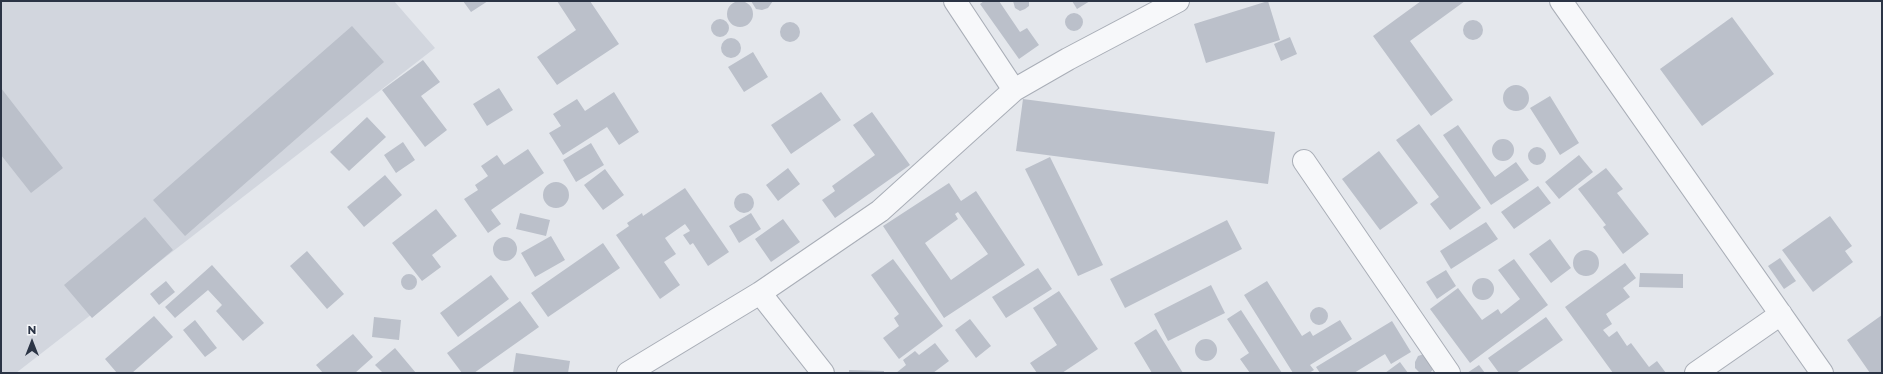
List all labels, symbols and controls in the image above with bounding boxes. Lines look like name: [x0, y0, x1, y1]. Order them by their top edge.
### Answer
north arrow: [12, 322, 52, 362]
text: N: [28, 323, 36, 337]

